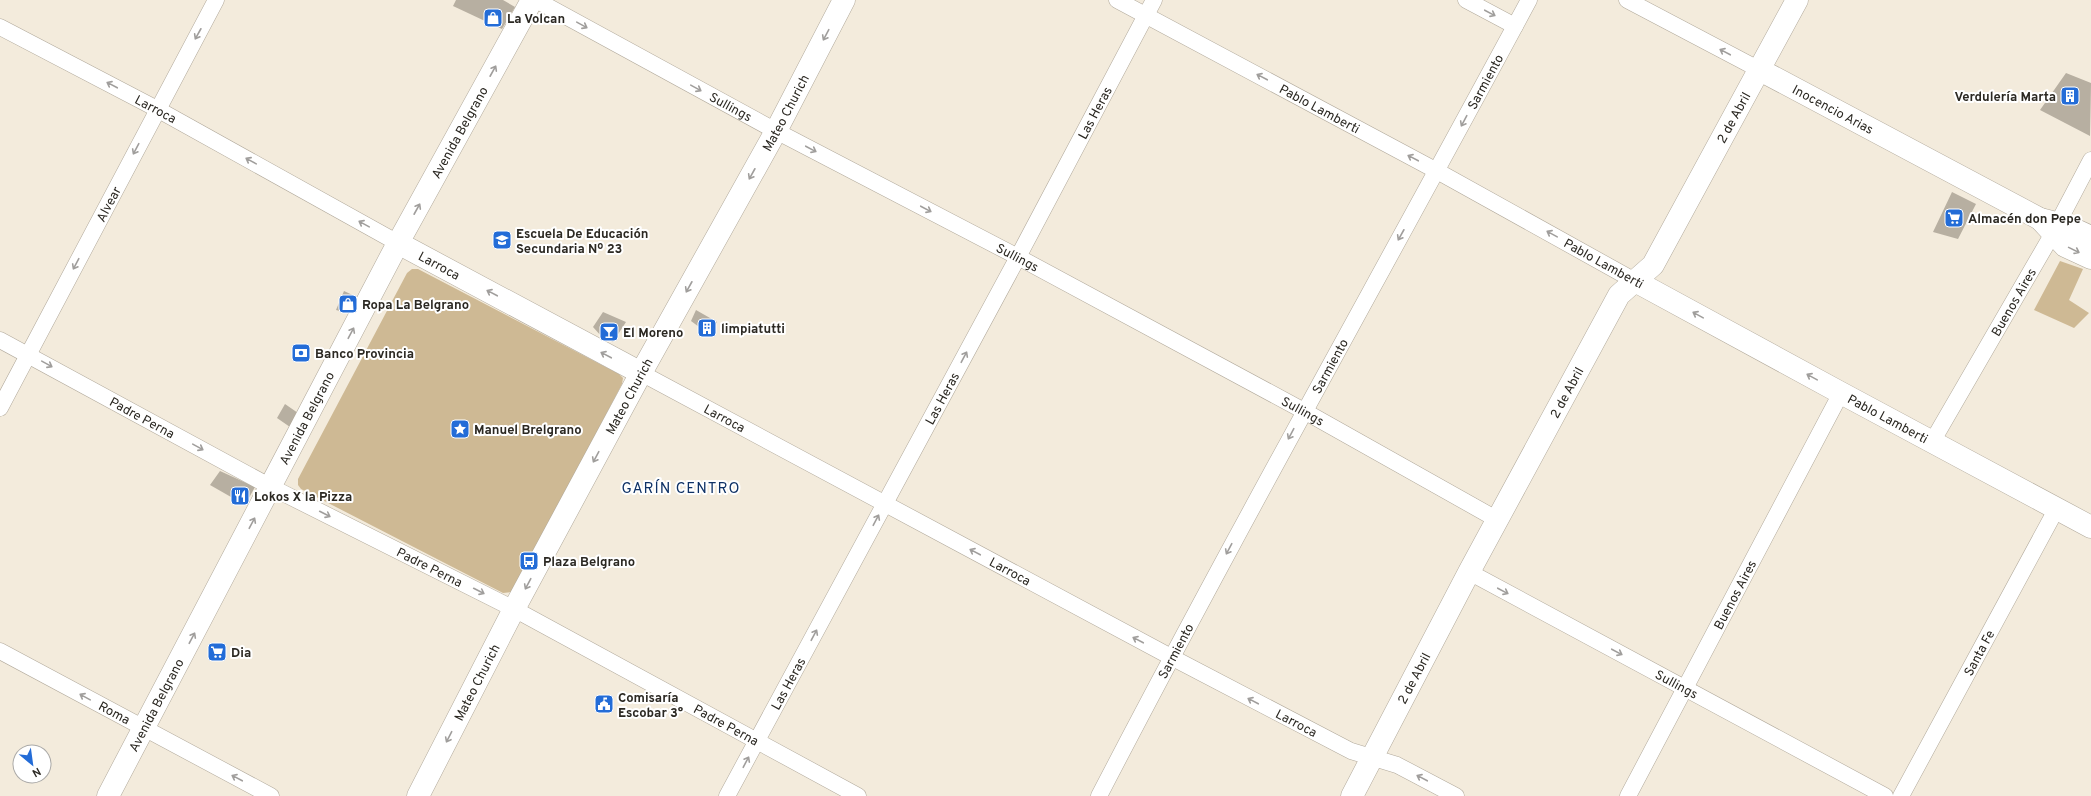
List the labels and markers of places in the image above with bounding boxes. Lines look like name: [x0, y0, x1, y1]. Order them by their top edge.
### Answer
shop icon: La Volcan: [482, 7, 504, 29]
place label: La Volcan: [507, 12, 565, 28]
building icon: Verdulería Marta: [2059, 85, 2081, 107]
place label: Verdulería Marta: [1955, 90, 2056, 106]
supermarket icon: Almacén don Pepe: [1943, 207, 1965, 229]
place label: Almacén don Pepe: [1968, 212, 2081, 228]
place label: Escuela De Educación Secundaria Nº 23: [516, 227, 649, 258]
school or university icon: Escuela De Educación Secundaria Nº 23: [491, 229, 513, 251]
shop icon: Ropa La Belgrano: [337, 293, 359, 315]
place label: Ropa La Belgrano: [362, 298, 469, 314]
building icon: limpiatutti: [696, 317, 718, 339]
bar icon: El Moreno: [598, 321, 620, 343]
place label: limpiatutti: [721, 322, 785, 338]
place label: El Moreno: [623, 326, 683, 342]
bank icon: Banco Provincia: [290, 342, 312, 364]
place label: Banco Provincia: [315, 347, 414, 363]
place icon: Manuel Brelgrano: [449, 418, 471, 440]
place label: Manuel Brelgrano: [474, 423, 582, 439]
restaurant icon: Lokos X la Pizza: [229, 485, 251, 507]
place label: Lokos X la Pizza: [254, 490, 352, 506]
bus stop icon: Plaza Belgrano: [518, 550, 540, 572]
place label: Plaza Belgrano: [543, 555, 635, 571]
supermarket icon: Dia: [206, 641, 228, 663]
place label: Dia: [231, 646, 251, 662]
place label: Comisaría Escobar 3°: [618, 691, 684, 722]
public building icon: Comisaría Escobar 3°: [593, 693, 615, 715]

